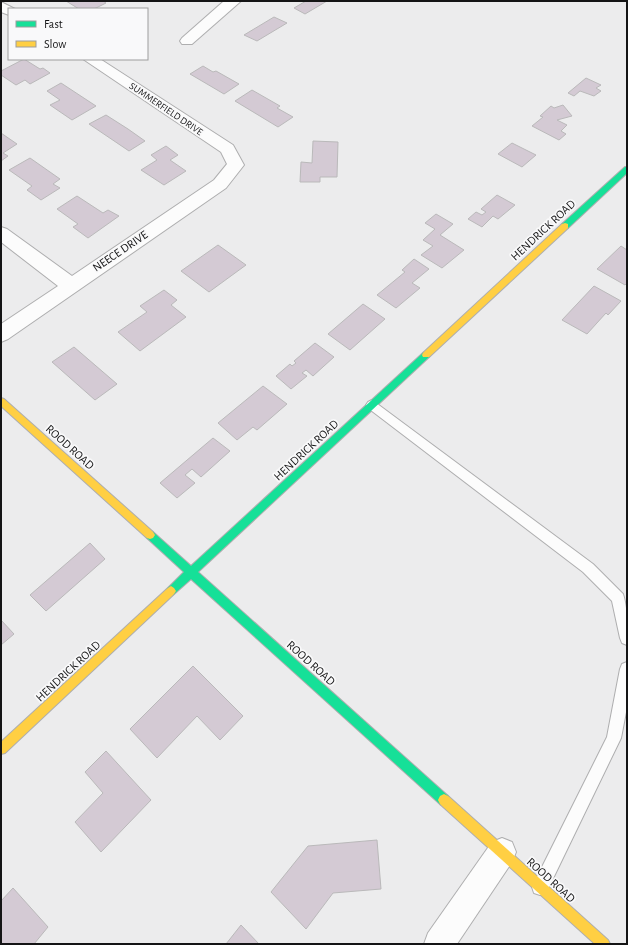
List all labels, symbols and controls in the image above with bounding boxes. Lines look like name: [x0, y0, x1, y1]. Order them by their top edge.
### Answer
legend: [8, 8, 148, 60]
text: Fast: [44, 18, 63, 30]
text: Slow: [44, 38, 66, 50]
street label: SUMMERFIELD DRIVE: [127, 81, 205, 137]
street label: HENDRICK ROAD: [509, 197, 578, 263]
street label: NEECE DRIVE: [90, 228, 150, 274]
street label: HENDRICK ROAD: [272, 417, 341, 483]
street label: ROOD ROAD: [44, 422, 97, 472]
street label: HENDRICK ROAD: [34, 638, 103, 704]
street label: ROOD ROAD: [285, 638, 338, 688]
street label: ROOD ROAD: [525, 855, 578, 905]

